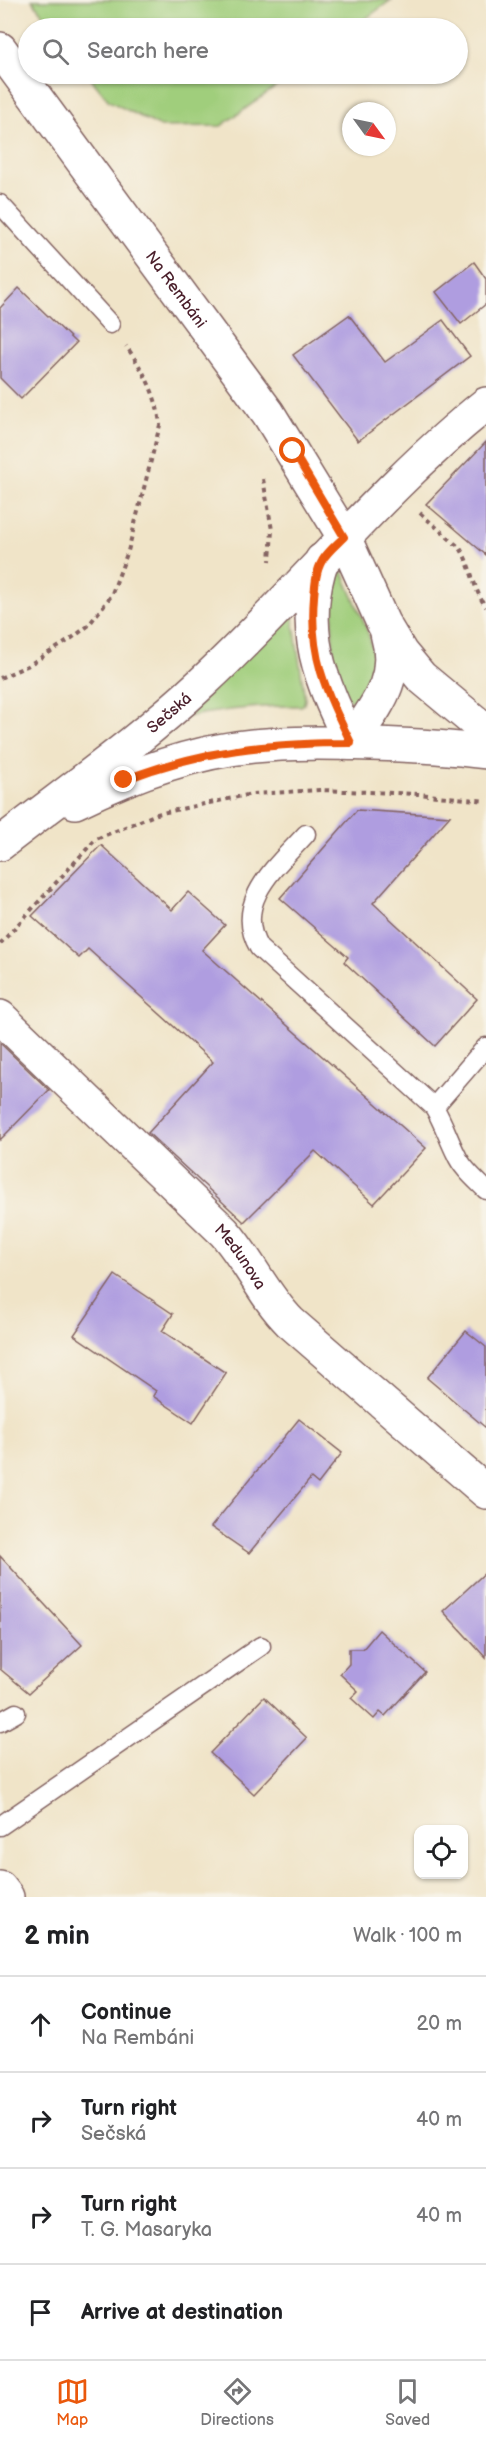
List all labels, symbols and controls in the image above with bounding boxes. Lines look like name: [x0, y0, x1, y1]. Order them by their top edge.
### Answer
search box: [18, 18, 468, 84]
icon: search: [39, 35, 72, 68]
text: Search here: [87, 38, 209, 65]
north arrow: [342, 102, 396, 156]
street label: Na Rembáni: [141, 248, 210, 332]
route start: [279, 437, 305, 463]
street label: Sečská: [144, 689, 196, 738]
route end: [110, 766, 136, 792]
street label: Medunova: [210, 1220, 269, 1293]
map controls: [414, 1825, 468, 1879]
button: locate: [414, 1825, 468, 1879]
text: 2 min: [24, 1921, 90, 1952]
text: Walk · 100 m: [353, 1924, 462, 1948]
text: Continue: [81, 1999, 171, 2026]
icon: ahead: [24, 2008, 57, 2041]
text: 20 m: [417, 2012, 462, 2036]
text: Na Rembáni: [81, 2026, 194, 2050]
text: Turn right: [81, 2095, 177, 2122]
icon: right: [24, 2104, 57, 2137]
text: 40 m: [416, 2108, 462, 2132]
text: Sečská: [81, 2122, 146, 2146]
text: Turn right: [81, 2191, 177, 2218]
icon: right: [24, 2200, 57, 2233]
text: 40 m: [416, 2204, 462, 2228]
text: T. G. Masaryka: [81, 2218, 212, 2242]
icon: arrive: [24, 2296, 57, 2329]
text: Arrive at destination: [81, 2299, 283, 2326]
tab: Map: [56, 2375, 89, 2430]
tab: Directions: [200, 2375, 274, 2430]
tab: Saved: [385, 2375, 430, 2430]

